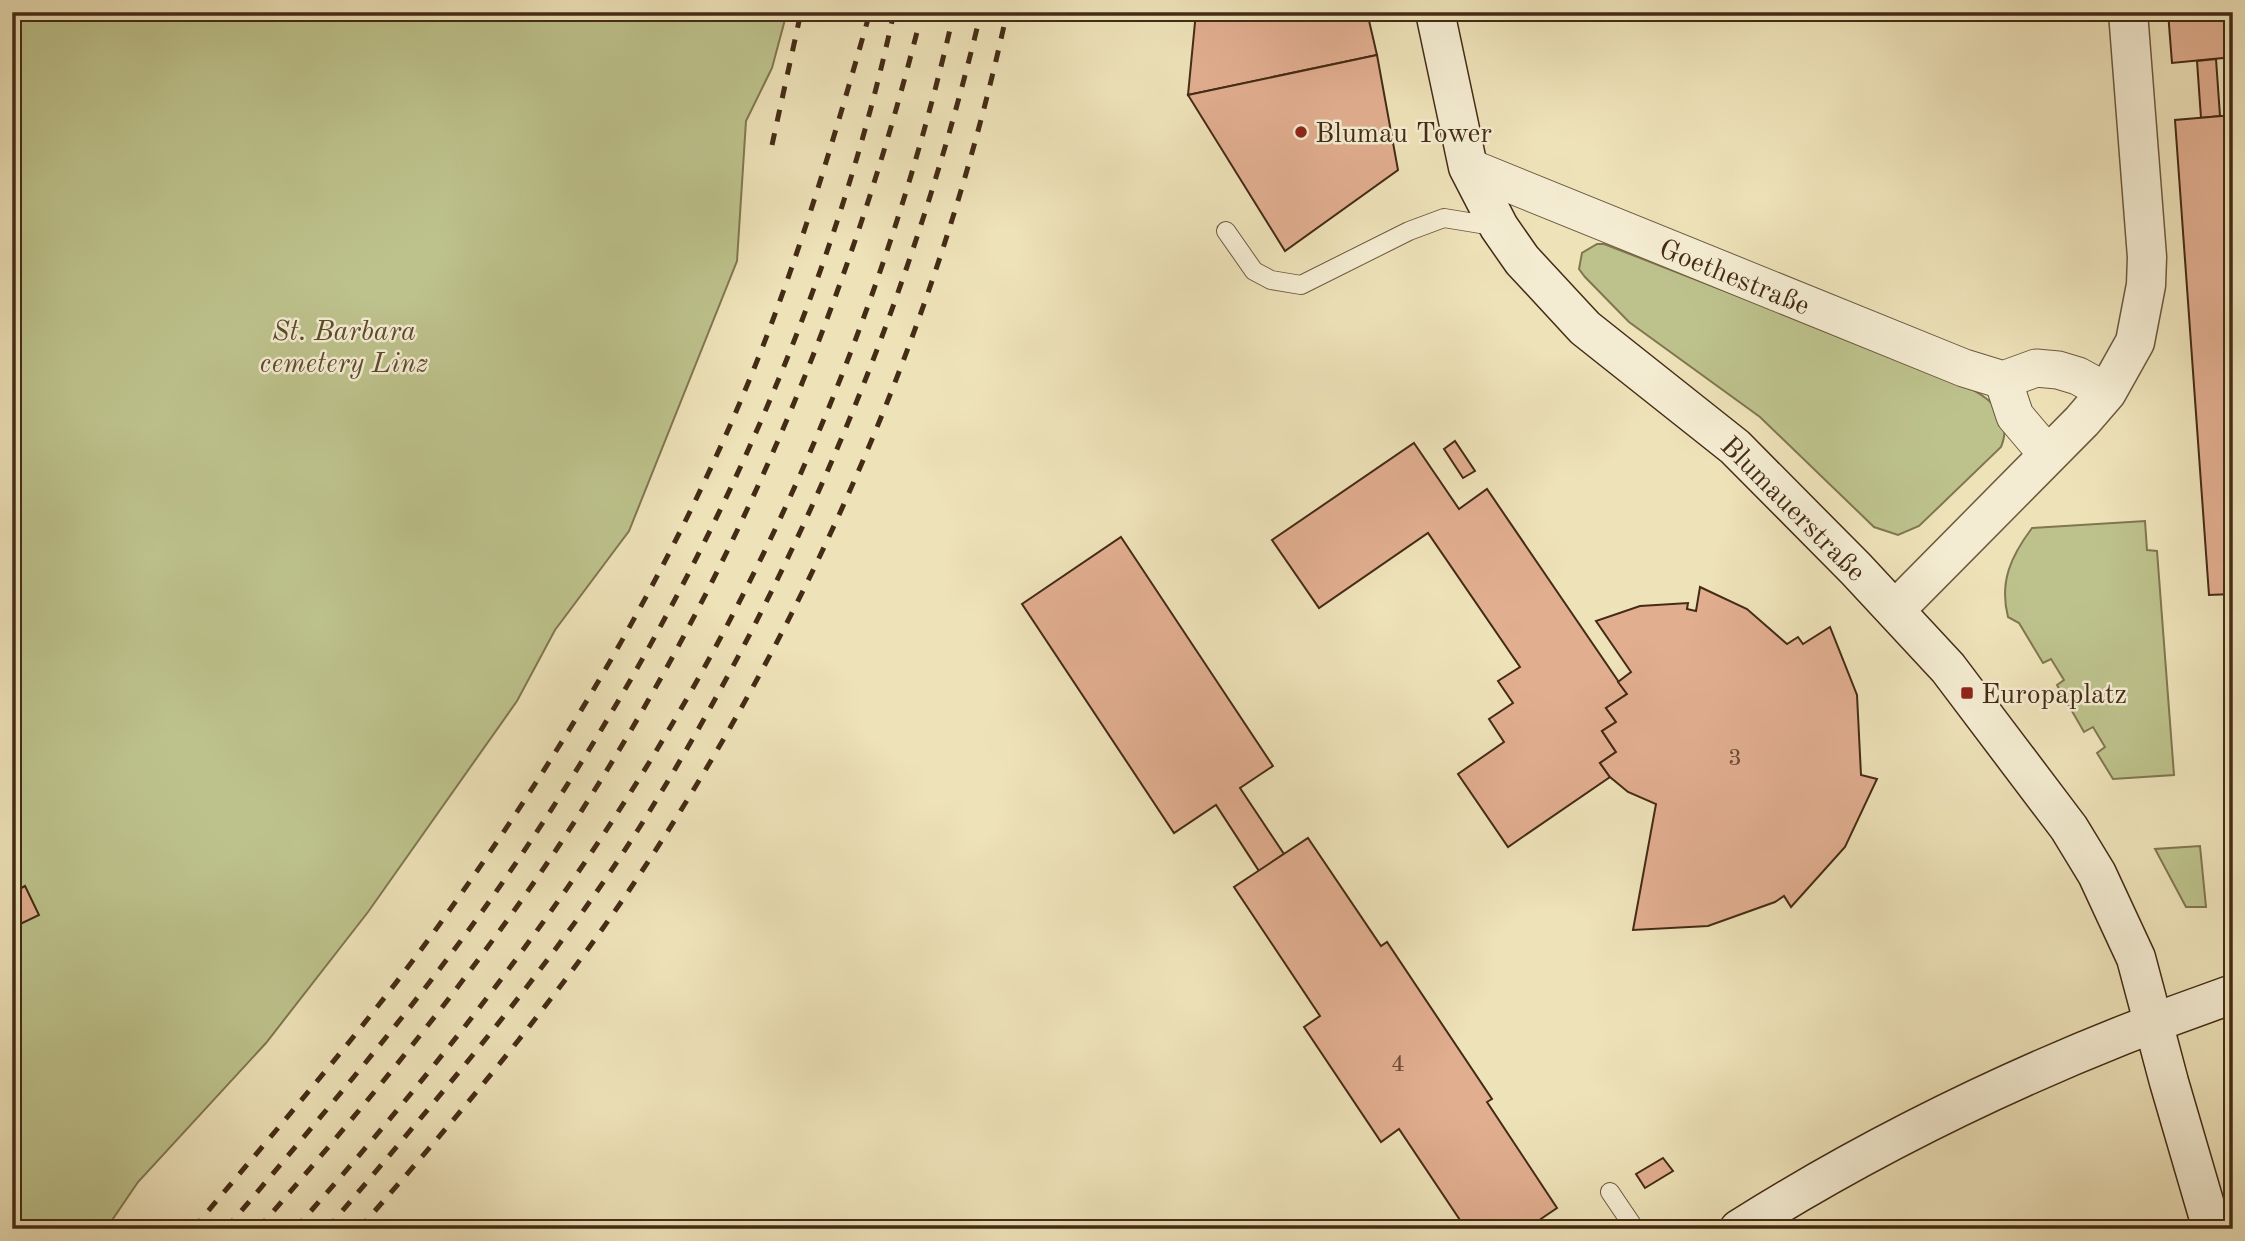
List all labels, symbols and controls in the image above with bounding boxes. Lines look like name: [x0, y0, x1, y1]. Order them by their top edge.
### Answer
place label: Blumau Tower: [1315, 121, 1492, 149]
marker: Blumau Tower: [1293, 124, 1309, 140]
street label: Goethestraße: [1655, 236, 1813, 322]
park label: St. Barbara cemetery Linz: [260, 319, 428, 379]
street label: Blumauerstraße: [1714, 432, 1870, 588]
place label: Europaplatz: [1981, 682, 2127, 710]
marker: Europaplatz: [1959, 685, 1975, 701]
house number: 3: [1728, 747, 1742, 771]
house number: 4: [1391, 1053, 1405, 1077]

